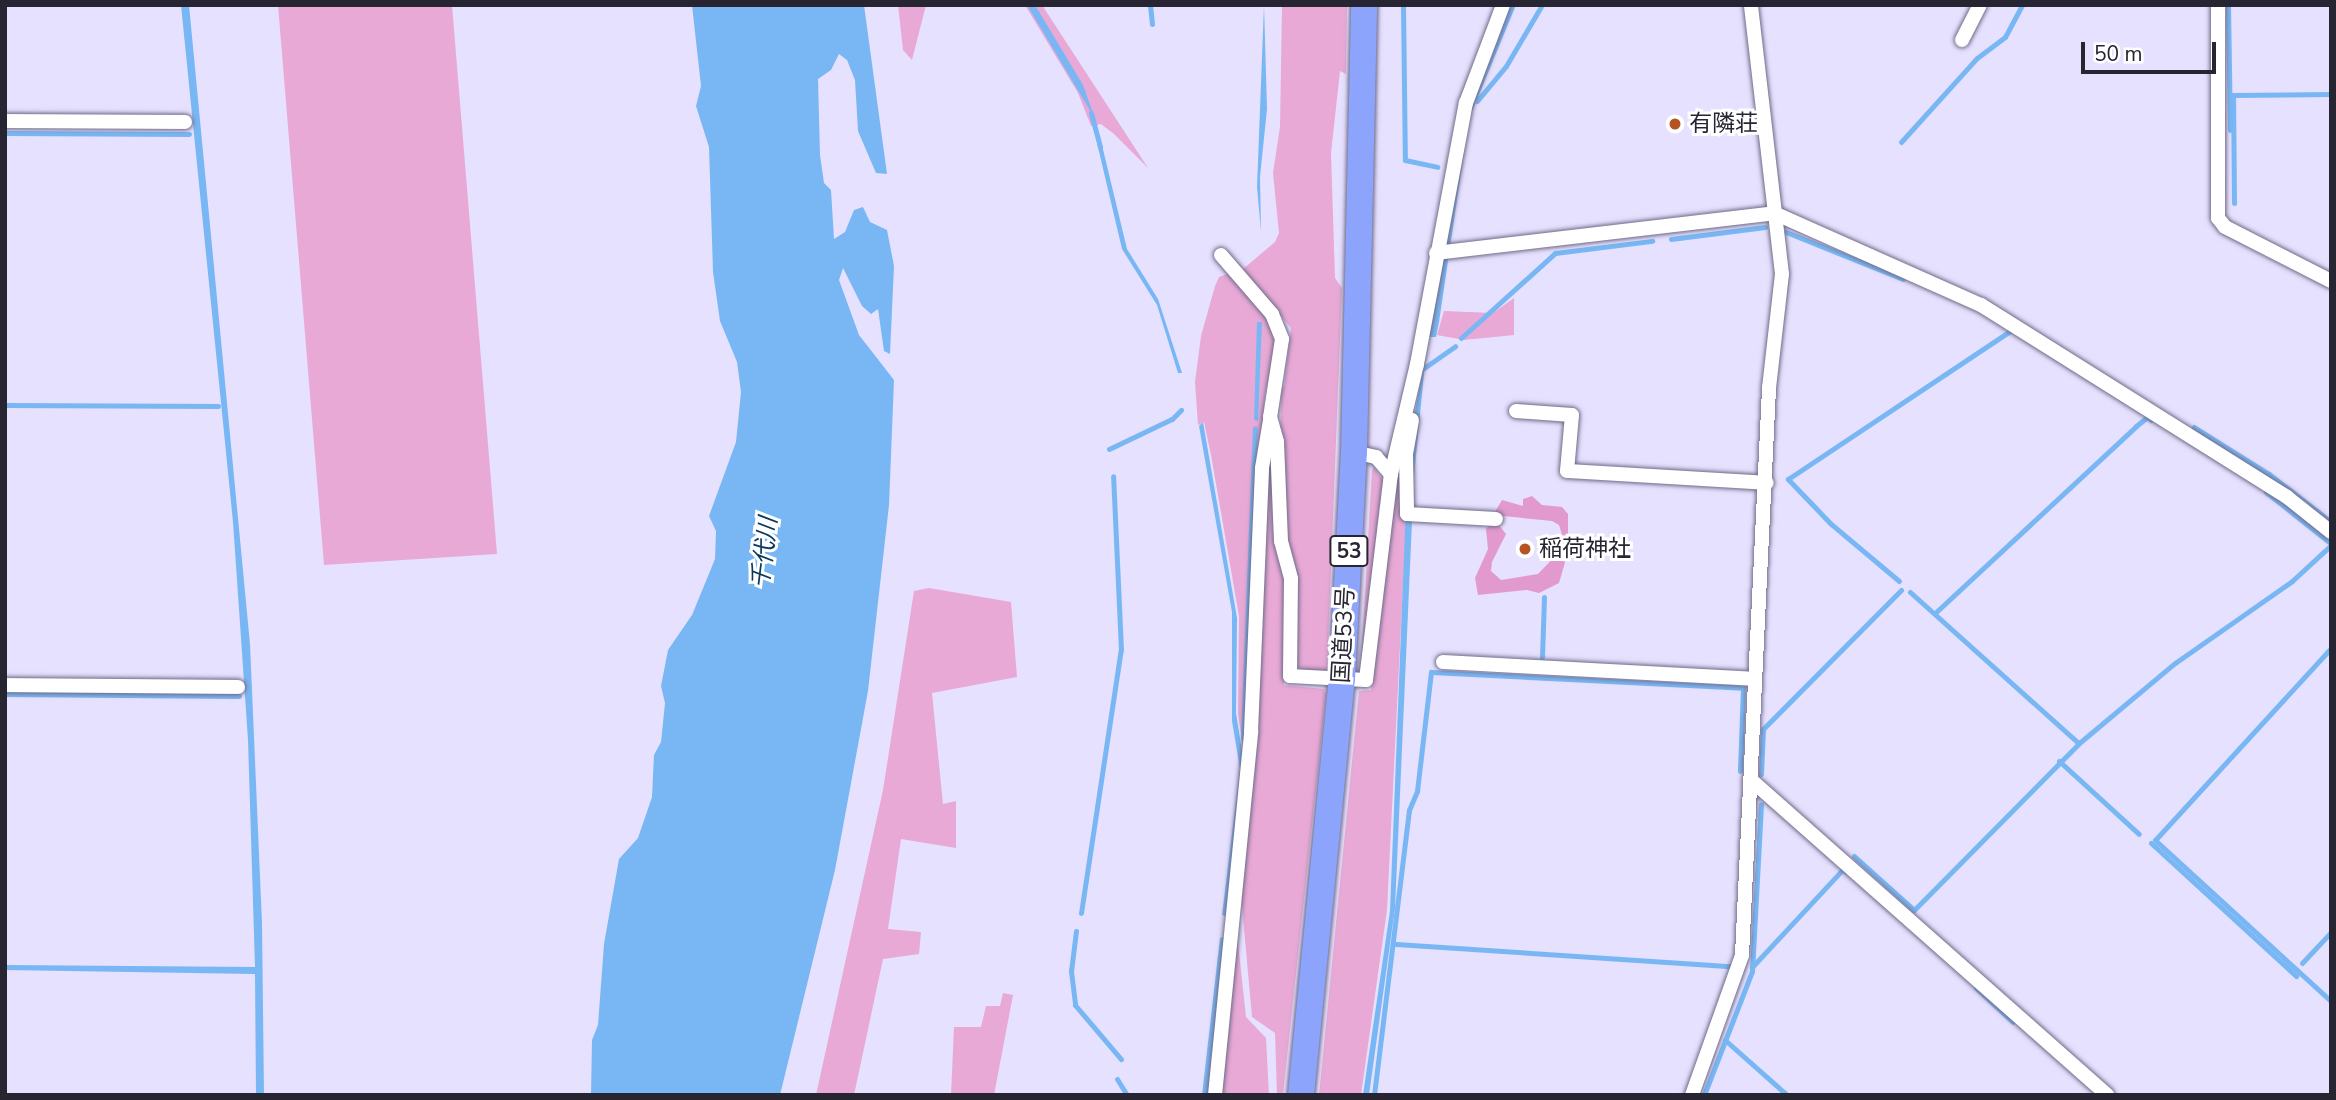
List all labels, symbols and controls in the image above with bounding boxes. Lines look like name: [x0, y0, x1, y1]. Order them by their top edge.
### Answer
scale bar: [2084, 28, 2219, 72]
text: 50 m: [2094, 40, 2143, 68]
place label: 有隣荘: [1689, 110, 1758, 138]
marker: 有隣荘: [1667, 116, 1683, 132]
water label: 千代川: [746, 516, 784, 590]
road number: 53: [1328, 534, 1370, 568]
place label: 稲荷神社: [1539, 535, 1631, 563]
marker: 稲荷神社: [1517, 541, 1533, 557]
street label: 国道53号: [1328, 586, 1360, 684]

